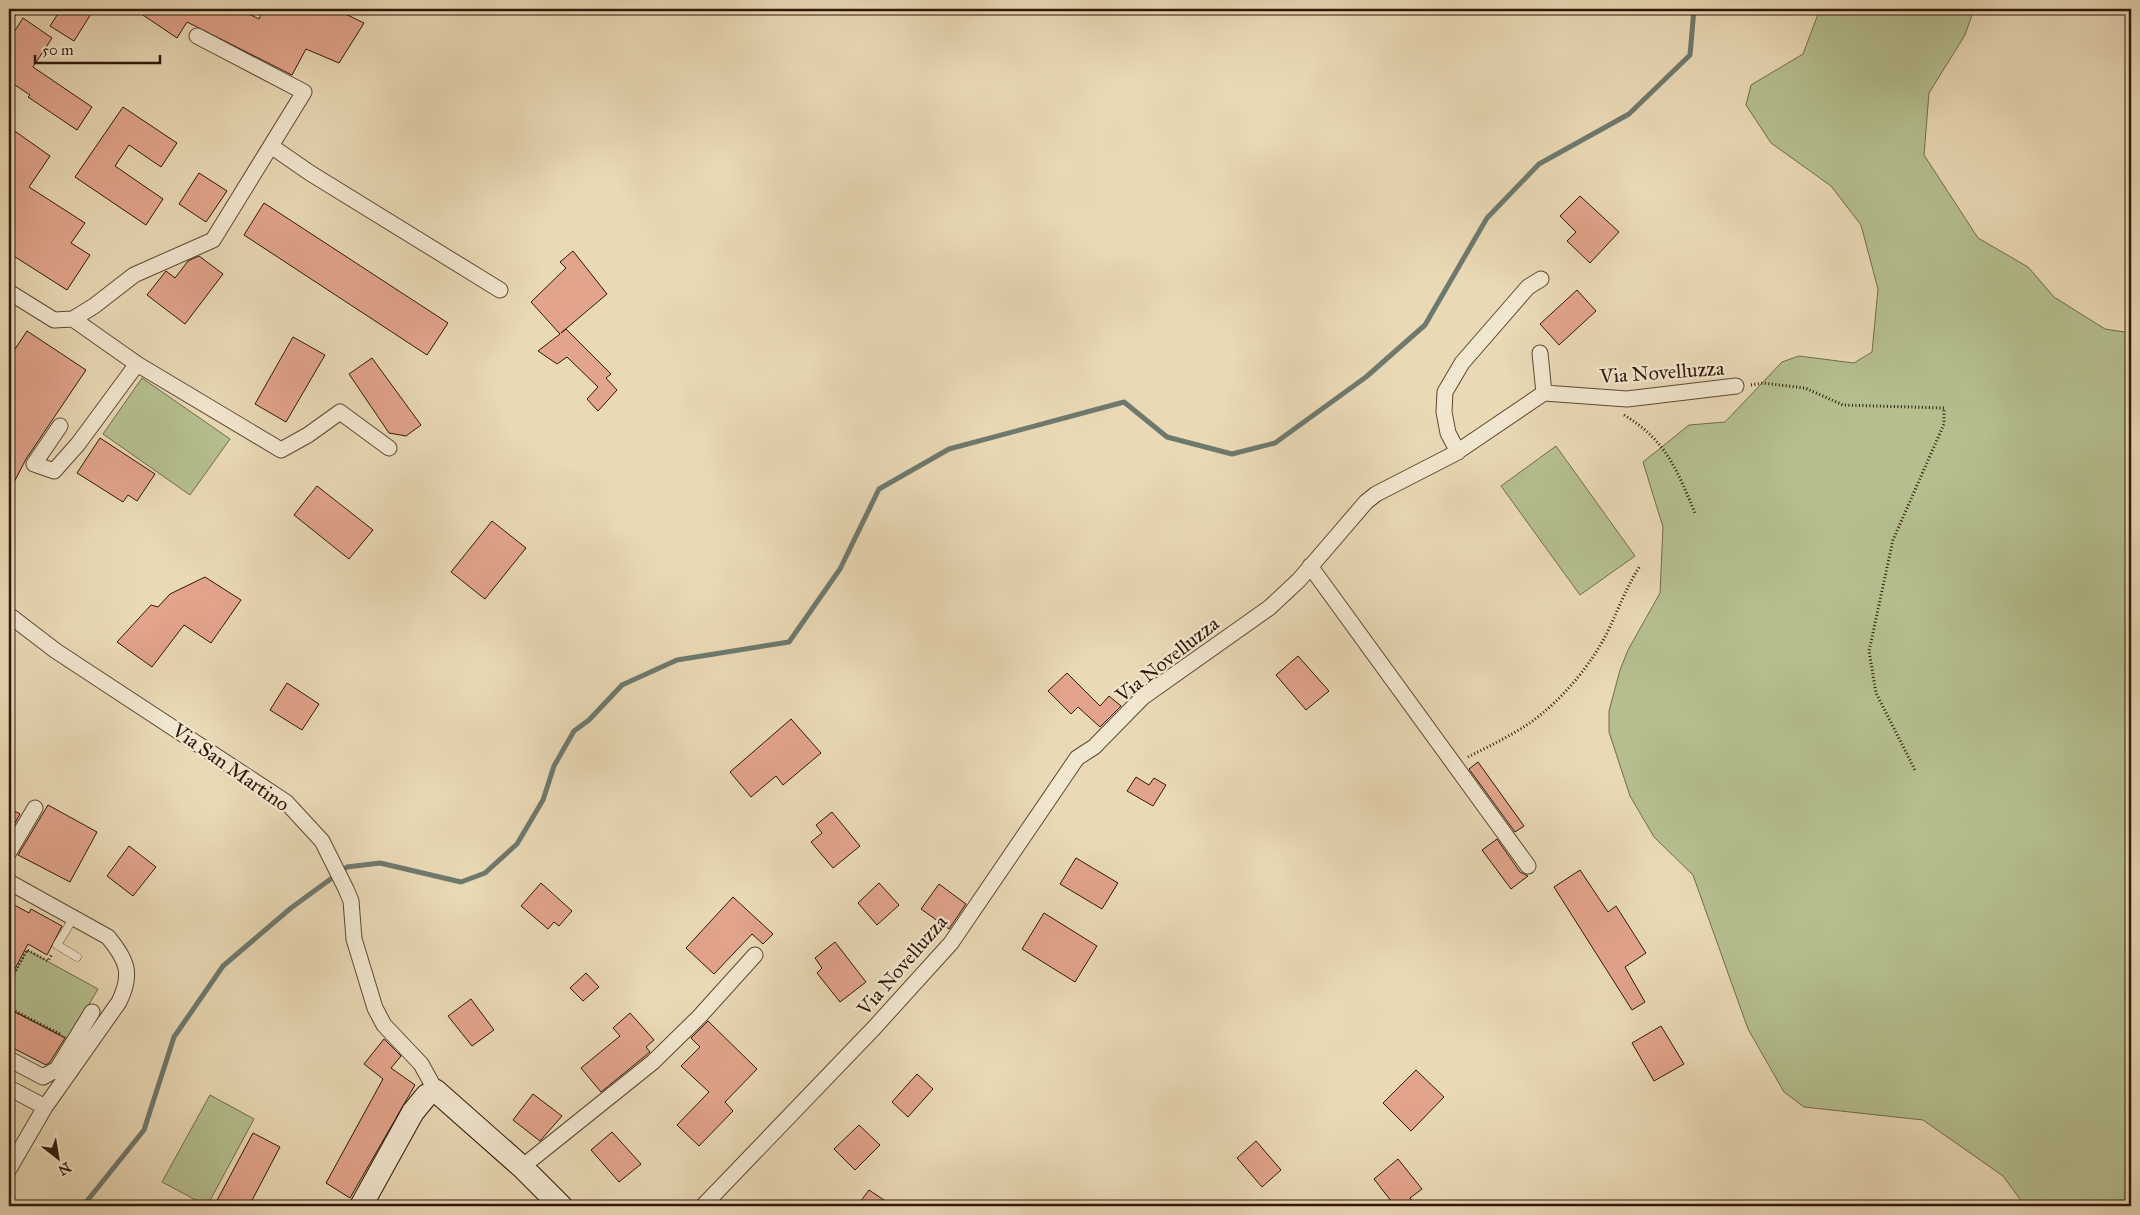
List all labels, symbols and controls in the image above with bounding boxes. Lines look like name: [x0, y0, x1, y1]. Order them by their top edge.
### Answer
scale bar: [35, 32, 160, 64]
text: 50 m: [42, 41, 74, 59]
street label: Via Novelluzza: [1598, 356, 1726, 388]
street label: Via Novelluzza: [1110, 611, 1224, 707]
street label: Via San Martino: [167, 717, 294, 816]
street label: Via Novelluzza: [851, 910, 952, 1021]
north arrow: [32, 1132, 82, 1182]
text: N: [55, 1158, 74, 1179]

